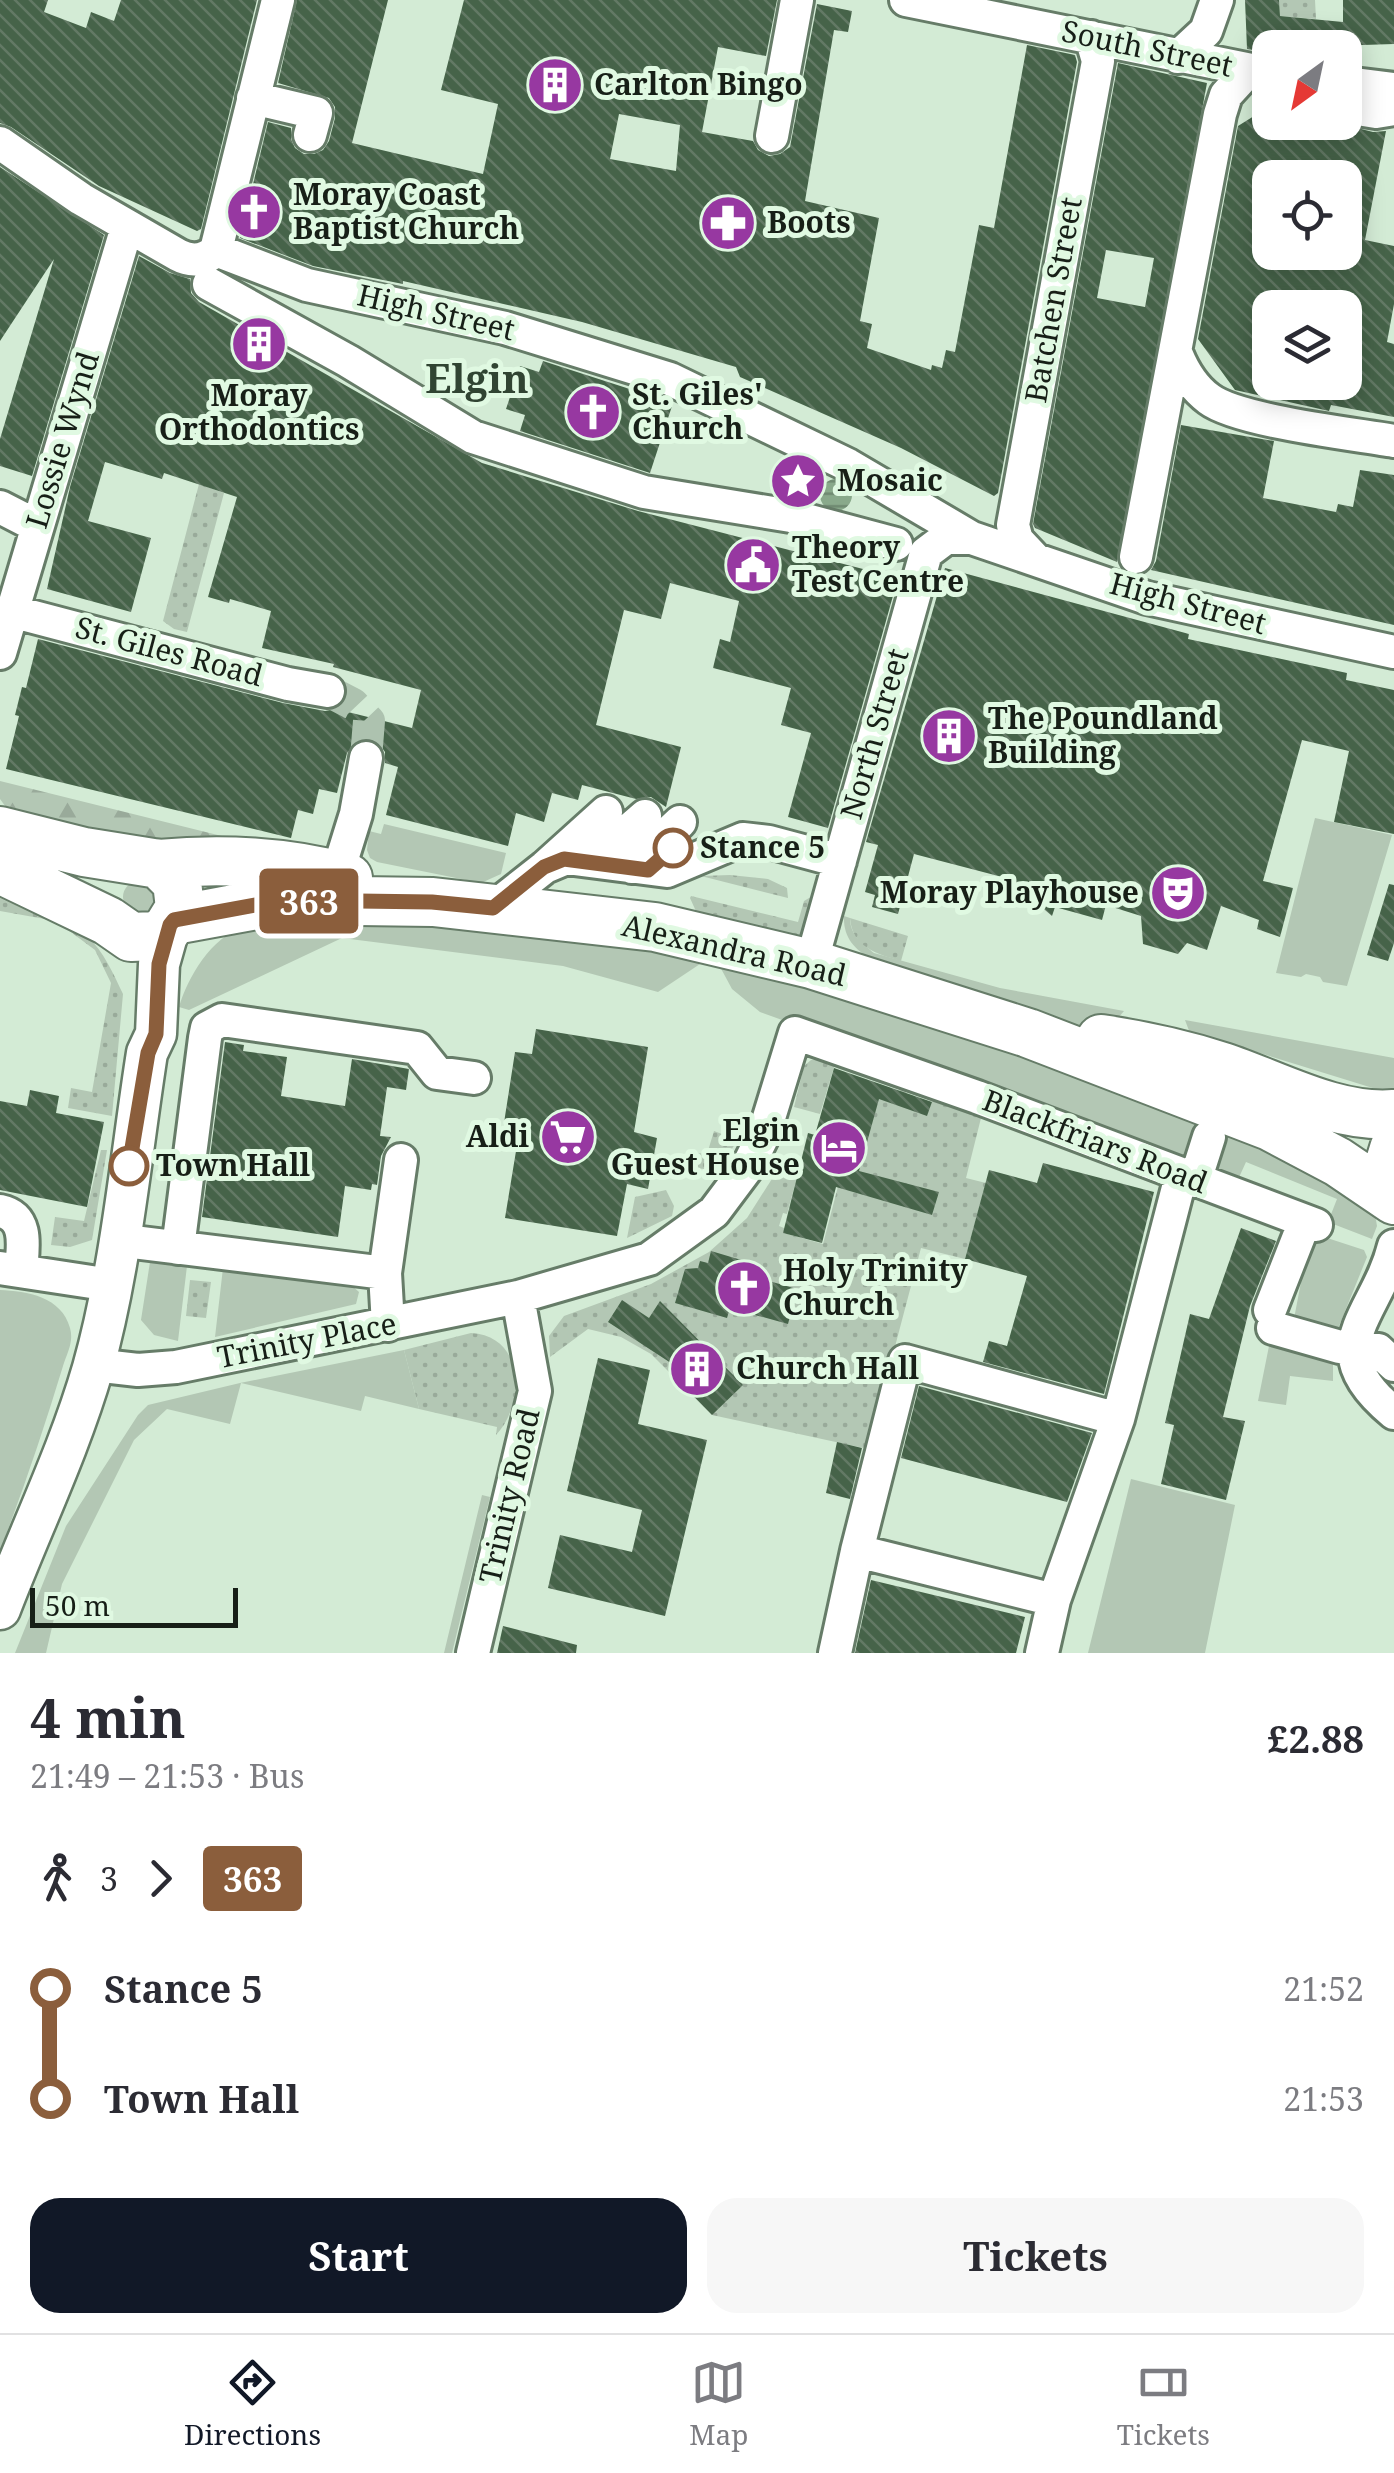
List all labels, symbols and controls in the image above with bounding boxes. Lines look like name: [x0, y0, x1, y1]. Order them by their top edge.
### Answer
street label: South Street: [1058, 9, 1237, 86]
north arrow: [1252, 30, 1362, 140]
map controls: [1252, 30, 1362, 400]
building icon: Carlton Bingo: [525, 55, 585, 115]
place label: Carlton Bingo: [594, 63, 803, 104]
button: locate: [1252, 160, 1362, 270]
place label: Moray Coast Baptist Church: [293, 173, 519, 248]
church icon: Moray Coast Baptist Church: [224, 182, 284, 242]
pharmacy icon: Boots: [698, 193, 758, 253]
street label: Batchen Street: [1014, 194, 1091, 406]
place label: Boots: [767, 201, 851, 242]
street label: High Street: [354, 274, 519, 350]
button: layers: [1252, 290, 1362, 400]
building icon: Moray Orthodontics: [229, 314, 289, 374]
street label: Lossie Wynd: [15, 346, 108, 533]
district label: Elgin: [425, 350, 529, 405]
place label: St. Giles' Church: [632, 373, 763, 448]
place label: Moray Orthodontics: [159, 374, 359, 449]
church icon: St. Giles' Church: [563, 382, 623, 442]
place icon: Mosaic: [768, 451, 828, 511]
place label: Mosaic: [837, 459, 943, 500]
place label: Theory Test Centre: [792, 526, 964, 601]
public building icon: Theory Test Centre: [723, 535, 783, 595]
street label: High Street: [1106, 562, 1271, 643]
street label: St. Giles Road: [71, 606, 268, 695]
street label: North Street: [830, 644, 917, 824]
place label: The Poundland Building: [988, 697, 1218, 772]
building icon: The Poundland Building: [919, 706, 979, 766]
place label: Stance 5: [700, 826, 825, 867]
marker: Stance 5: [654, 829, 692, 867]
theatre icon: Moray Playhouse: [1148, 863, 1208, 923]
line badge: 363: [252, 868, 366, 934]
place label: Moray Playhouse: [880, 871, 1139, 912]
text: 363: [279, 878, 339, 925]
street label: Alexandra Road: [618, 904, 851, 995]
street label: Blackfriars Road: [977, 1079, 1214, 1202]
supermarket icon: Aldi: [538, 1107, 598, 1167]
place label: Elgin Guest House: [611, 1109, 800, 1184]
place label: Aldi: [466, 1115, 529, 1156]
hotel icon: Elgin Guest House: [809, 1118, 869, 1178]
place label: Town Hall: [156, 1144, 310, 1185]
marker: Town Hall: [110, 1147, 148, 1185]
place label: Holy Trinity Church: [783, 1249, 968, 1324]
church icon: Holy Trinity Church: [714, 1258, 774, 1318]
street label: Trinity Place: [214, 1302, 400, 1377]
building icon: Church Hall: [667, 1339, 727, 1399]
place label: Church Hall: [736, 1347, 920, 1388]
street label: Trinity Road: [468, 1404, 549, 1587]
scale bar: [30, 1583, 238, 1628]
text: 50 m: [45, 1586, 110, 1624]
text: 4 min: [30, 1679, 186, 1754]
text: £2.88: [1267, 1712, 1364, 1764]
text: 21:49 – 21:53 · Bus: [30, 1754, 304, 1797]
icon: walk: [30, 1851, 85, 1906]
icon: forward: [133, 1851, 188, 1906]
text: 363: [223, 1855, 282, 1902]
text: 3: [100, 1857, 118, 1900]
text: Stance 5: [104, 1962, 263, 2014]
text: 21:52: [1283, 1967, 1364, 2010]
text: Town Hall: [104, 2072, 299, 2124]
text: 21:53: [1283, 2077, 1364, 2120]
button: Start: [30, 2198, 687, 2313]
button: Tickets: [707, 2198, 1364, 2313]
tab: Directions: [184, 2355, 321, 2453]
tab: Map: [689, 2355, 748, 2453]
tab: Tickets: [1117, 2355, 1210, 2453]

